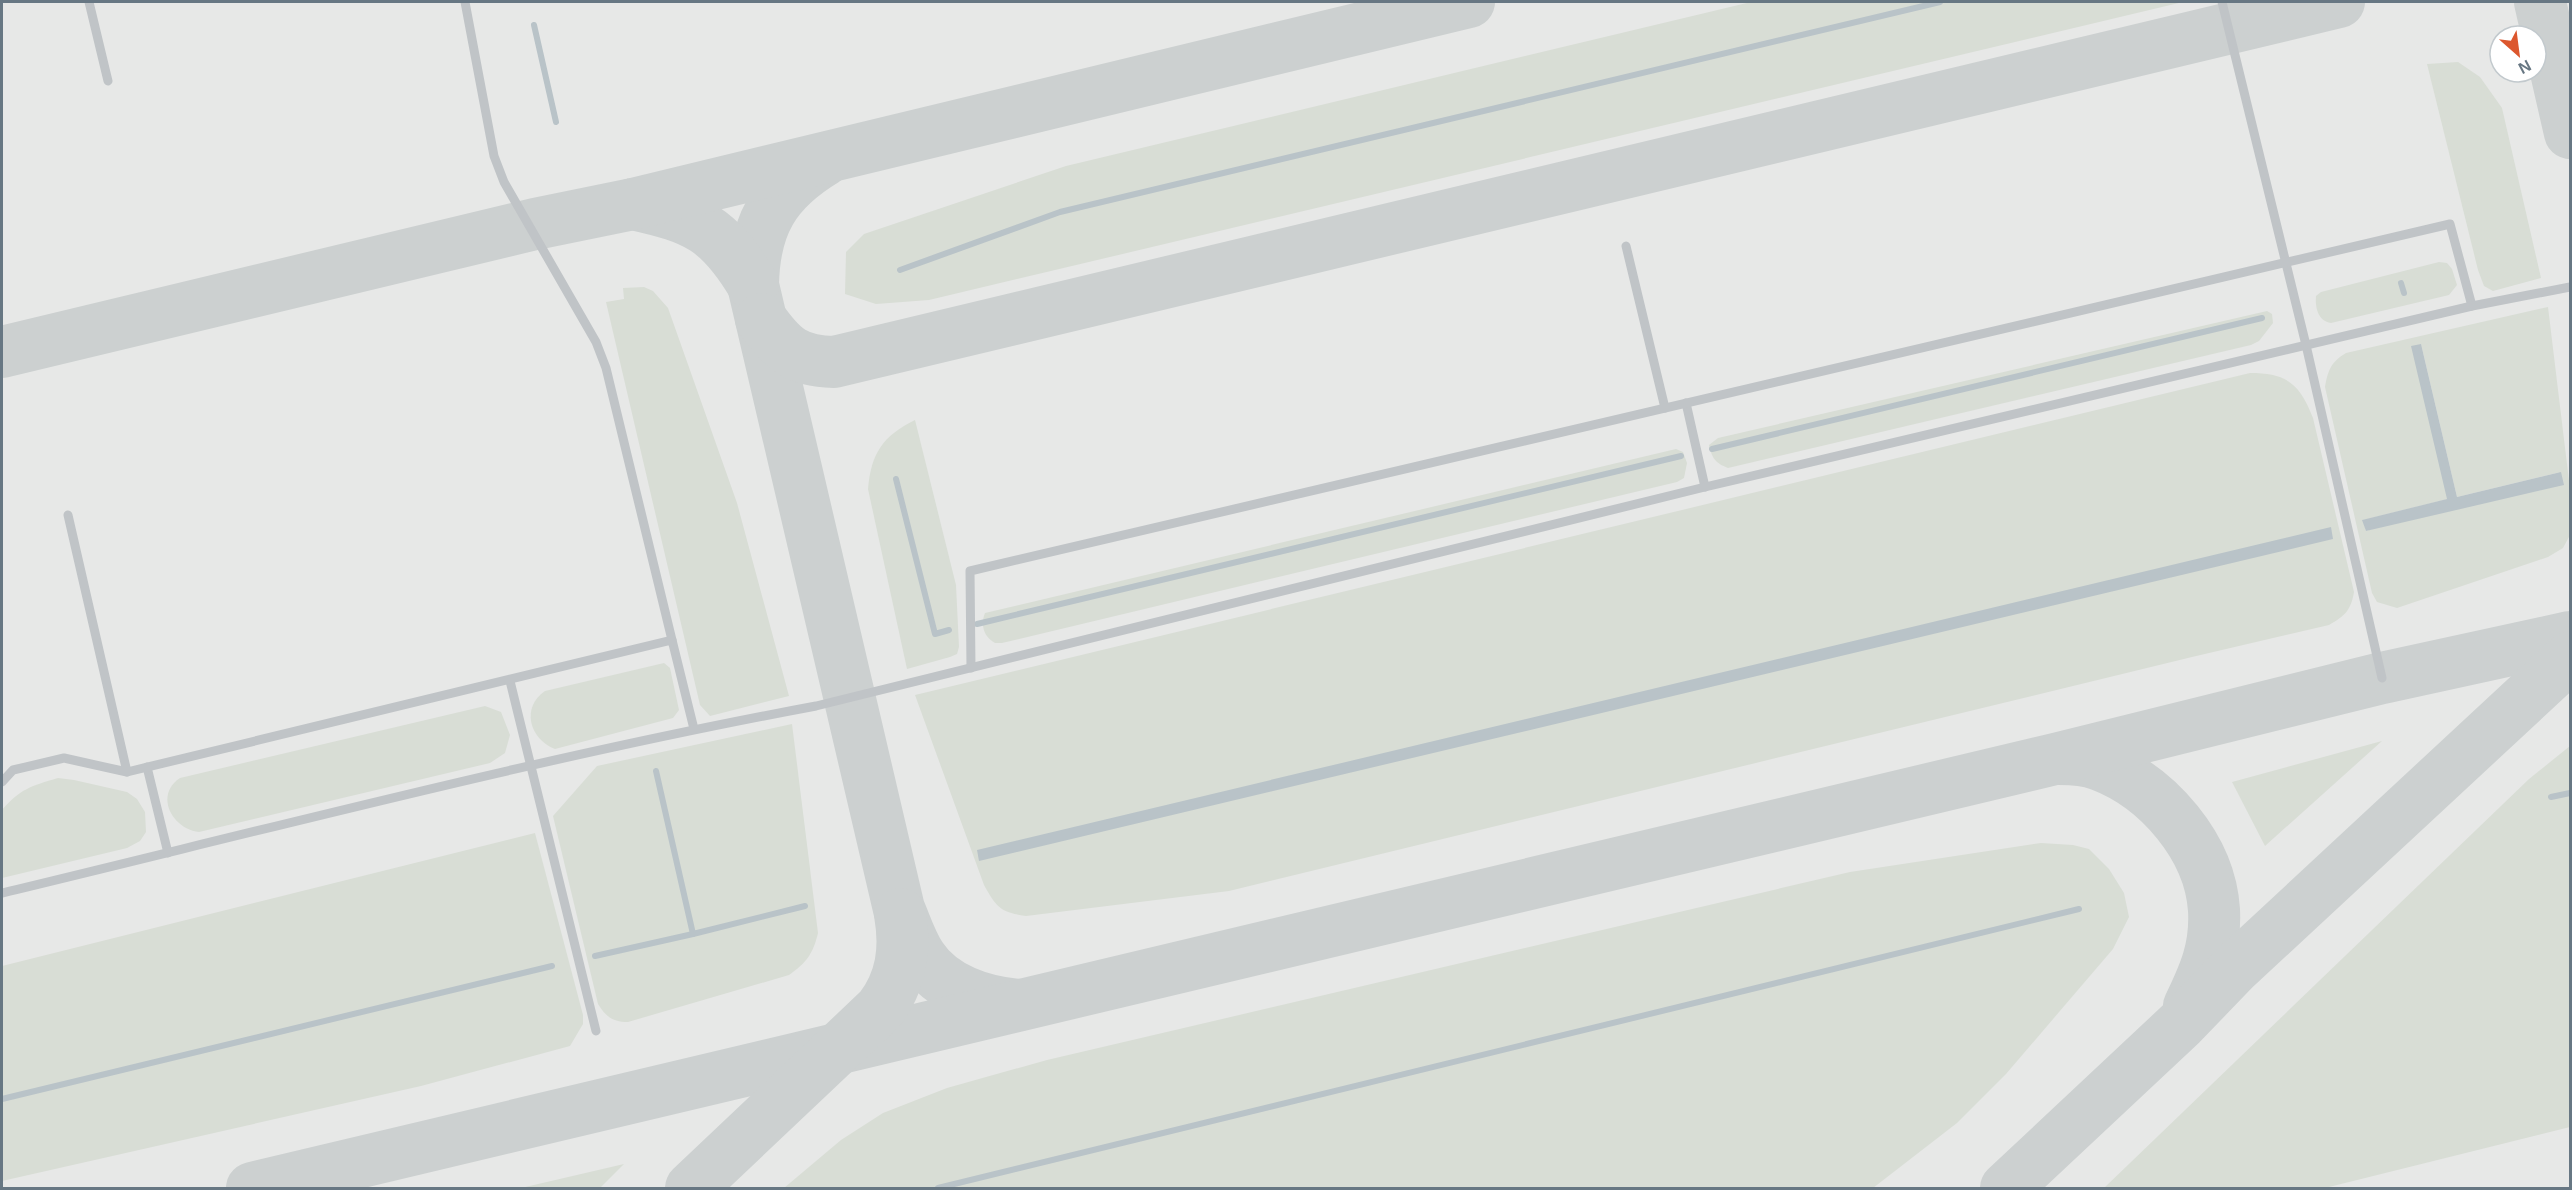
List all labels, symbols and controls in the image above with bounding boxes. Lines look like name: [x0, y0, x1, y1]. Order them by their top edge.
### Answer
north arrow: [2488, 24, 2548, 84]
text: N: [2516, 57, 2534, 77]

